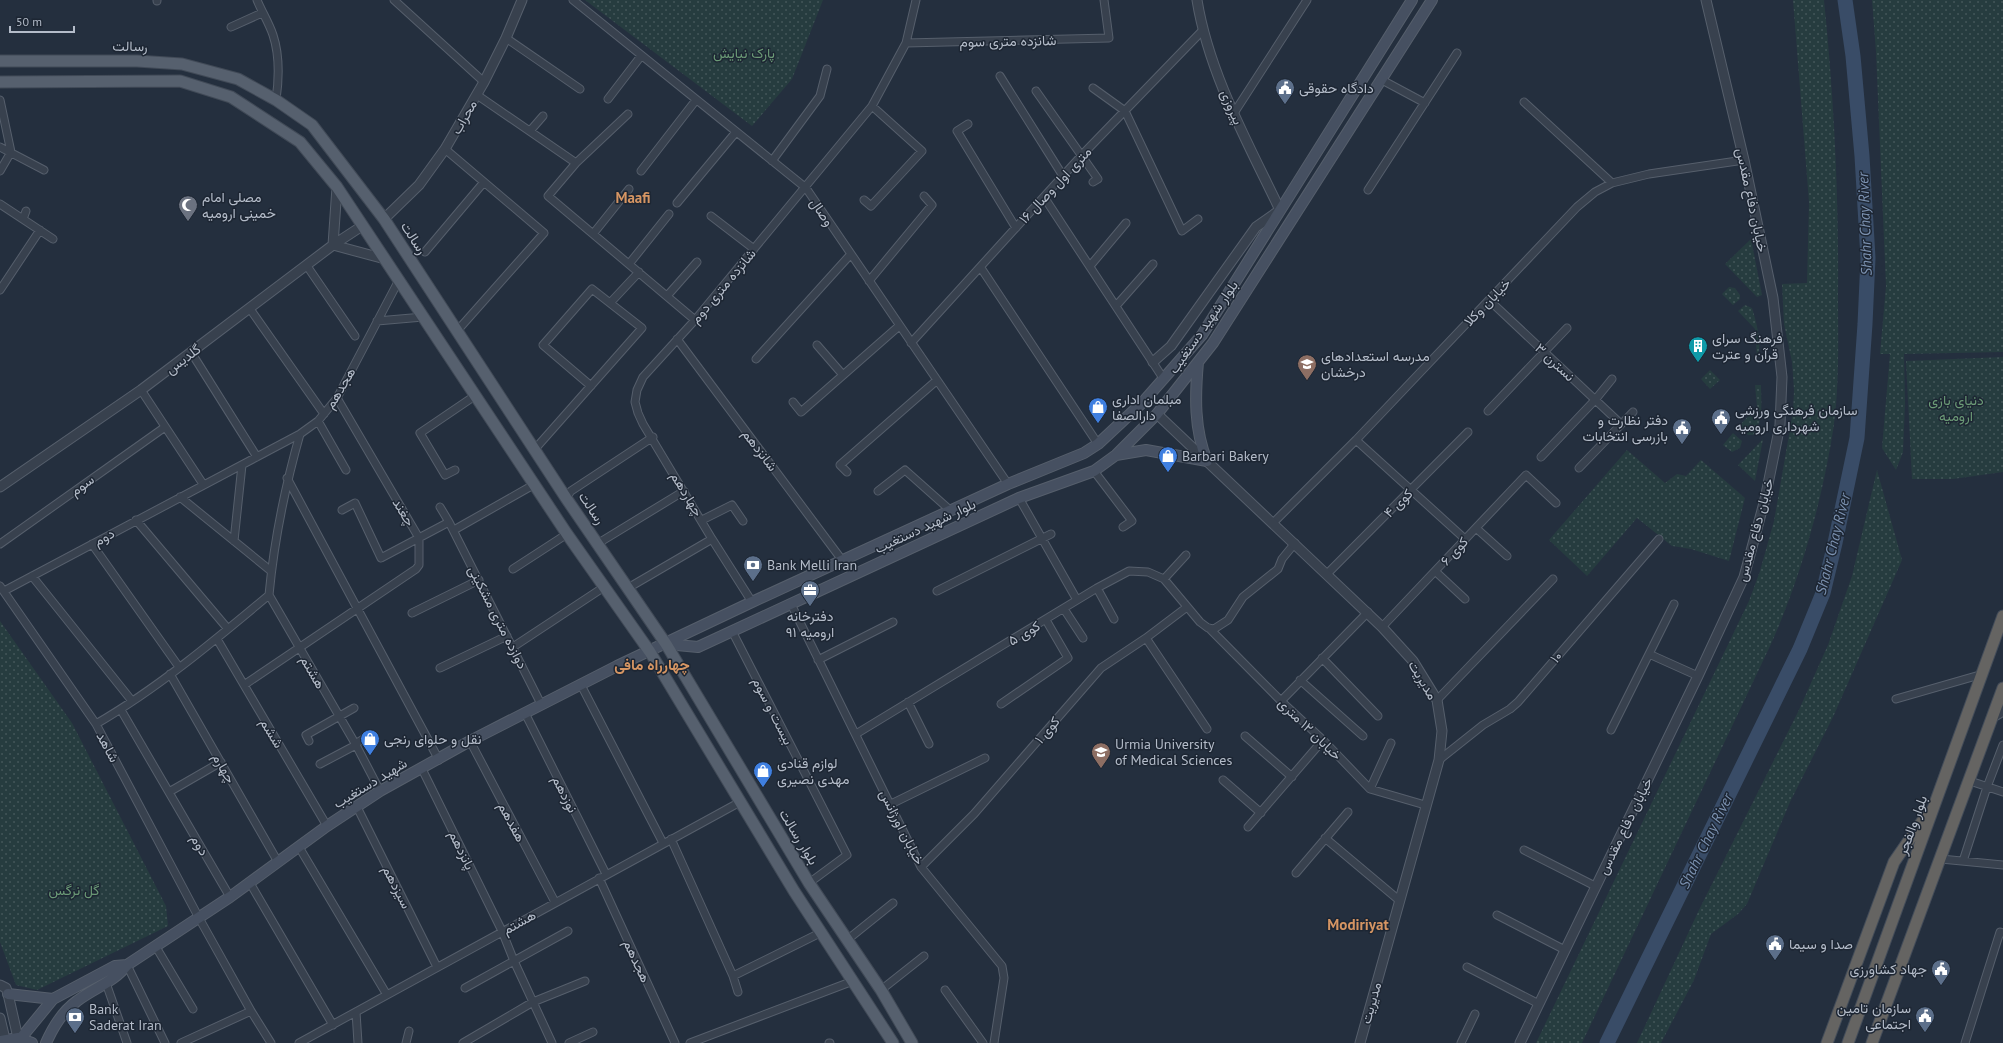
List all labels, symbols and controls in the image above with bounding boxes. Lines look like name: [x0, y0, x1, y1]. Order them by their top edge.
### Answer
scale bar: [10, 8, 74, 34]
text: 50 m: [16, 14, 42, 29]
street label: شانزده متری سوم: [959, 31, 1057, 51]
street label: رسالت: [112, 37, 148, 55]
park label: پارک نیایش: [713, 44, 775, 63]
public building icon: دادگاه حقوقی: [1274, 77, 1296, 105]
place label: دادگاه حقوقی: [1299, 79, 1374, 97]
street label: پیروزی: [1216, 87, 1247, 128]
street label: محراب: [447, 96, 481, 138]
street label: ۱۶ متری اول وصال: [1015, 143, 1096, 228]
street label: خیابان دفاع مقدس: [1730, 146, 1772, 254]
water label: Shahr Chay River: [1853, 171, 1876, 276]
place label: مصلی امام خمینی ارومیه: [202, 188, 276, 222]
district label: Maafi: [615, 188, 651, 207]
mosque icon: مصلی امام خمینی ارومیه: [177, 194, 199, 222]
street label: وصال: [805, 194, 838, 230]
street label: رسالت: [397, 218, 431, 258]
street label: شانزده متری دوم: [686, 245, 760, 327]
street label: خیابان وکلا: [1460, 274, 1514, 330]
street label: بلوار شهید دستغیب: [1164, 277, 1242, 377]
place label: فرهنگ سرای قرآن و عترت: [1712, 329, 1783, 363]
building icon: فرهنگ سرای قرآن و عترت: [1687, 335, 1709, 363]
street label: نسترن ۳: [1531, 339, 1579, 385]
street label: گلدیس: [162, 340, 204, 378]
place label: مدرسه استعدادهای درخشان: [1321, 347, 1430, 381]
school or university icon: مدرسه استعدادهای درخشان: [1296, 353, 1318, 381]
street label: هجدهم: [321, 364, 360, 412]
place label: مبلمان اداری دارالصفا: [1112, 390, 1182, 424]
park label: دنیای بازی ارومیه: [1928, 391, 1984, 425]
shop icon: مبلمان اداری دارالصفا: [1087, 396, 1109, 424]
place label: سازمان فرهنگی ورزشی شهرداری ارومیه: [1735, 401, 1858, 435]
public building icon: سازمان فرهنگی ورزشی شهرداری ارومیه: [1710, 407, 1732, 435]
place label: دفتر نظارت و بازرسی انتخابات: [1583, 411, 1668, 445]
public building icon: دفتر نظارت و بازرسی انتخابات: [1671, 417, 1693, 445]
street label: شانزدهم: [738, 425, 782, 475]
shop icon: Barbari Bakery: [1157, 445, 1179, 473]
place label: Barbari Bakery: [1182, 447, 1269, 465]
street label: چهاردهم: [666, 468, 707, 520]
street label: سوم: [66, 470, 98, 500]
street label: خیابان دفاع مقدس: [1733, 476, 1779, 584]
street label: کوی ۴: [1380, 485, 1416, 521]
street label: رسالت: [575, 488, 609, 528]
water label: Shahr Chay River: [1811, 490, 1855, 596]
street label: چغند: [388, 495, 419, 530]
street label: بلوار شهید دستغیب: [871, 495, 979, 557]
street label: دوم: [90, 524, 118, 550]
street label: کوی ۶: [1436, 533, 1472, 569]
bank icon: Bank Melli Iran: [742, 554, 764, 582]
place label: Bank Melli Iran: [767, 556, 857, 574]
street label: دوازده متری مشکینی: [464, 562, 532, 672]
office icon: دفترخانه ۹۱ ارومیه: [799, 579, 821, 607]
place label: دفترخانه ۹۱ ارومیه: [786, 607, 834, 641]
street label: کوی ۵: [1005, 616, 1043, 650]
street label: ۱۰: [1546, 647, 1566, 667]
street label: هشتم: [296, 652, 330, 692]
district label: چهارراه مافی: [614, 655, 690, 675]
street label: مدیریت: [1404, 657, 1442, 703]
street label: بیست و سوم: [748, 674, 798, 748]
street label: خیابان ۱۲ متری: [1274, 694, 1346, 764]
street label: کوی ۱: [1030, 713, 1064, 747]
street label: ششم: [256, 715, 288, 751]
shop icon: نقل و حلوای رنجی: [359, 728, 381, 756]
street label: شاهد: [93, 729, 123, 765]
place label: نقل و حلوای رنجی: [384, 730, 481, 748]
place label: Urmia University of Medical Sciences: [1115, 735, 1232, 769]
school or university icon: Urmia University of Medical Sciences: [1090, 741, 1112, 769]
street label: چهارم: [207, 750, 240, 787]
street label: شهید دستغیب: [330, 754, 410, 812]
place label: لوازم قنادی مهدی نصیری: [777, 754, 849, 788]
shop icon: لوازم قنادی مهدی نصیری: [752, 760, 774, 788]
street label: نوزدهم: [548, 772, 582, 816]
street label: خیابان دفاع مقدس: [1594, 774, 1658, 878]
street label: خیابان اورژانس: [875, 786, 929, 868]
water label: Shahr Chay River: [1674, 789, 1737, 892]
street label: بلوار والفجر: [1893, 793, 1931, 858]
street label: هفدهم: [494, 799, 530, 845]
street label: بلوار رسالت: [775, 806, 823, 868]
street label: پانزدهم: [444, 827, 479, 873]
street label: دوم: [187, 831, 213, 859]
street label: سیزدهم: [378, 862, 416, 912]
park label: گل نرگس: [49, 881, 99, 899]
street label: هشتم: [499, 905, 539, 938]
district label: Modiriyat: [1327, 915, 1389, 934]
public building icon: صدا و سیما: [1764, 933, 1786, 961]
place label: صدا و سیما: [1789, 935, 1853, 953]
street label: هجدهم: [619, 937, 655, 986]
public building icon: جهاد کشاورزی: [1930, 958, 1952, 986]
place label: جهاد کشاورزی: [1849, 960, 1927, 978]
street label: مدیریت: [1356, 980, 1386, 1026]
place label: سازمان تامین اجتماعی: [1837, 999, 1911, 1033]
place label: Bank Saderat Iran: [89, 1000, 162, 1034]
public building icon: سازمان تامین اجتماعی: [1914, 1005, 1936, 1033]
bank icon: Bank Saderat Iran: [64, 1006, 86, 1034]

